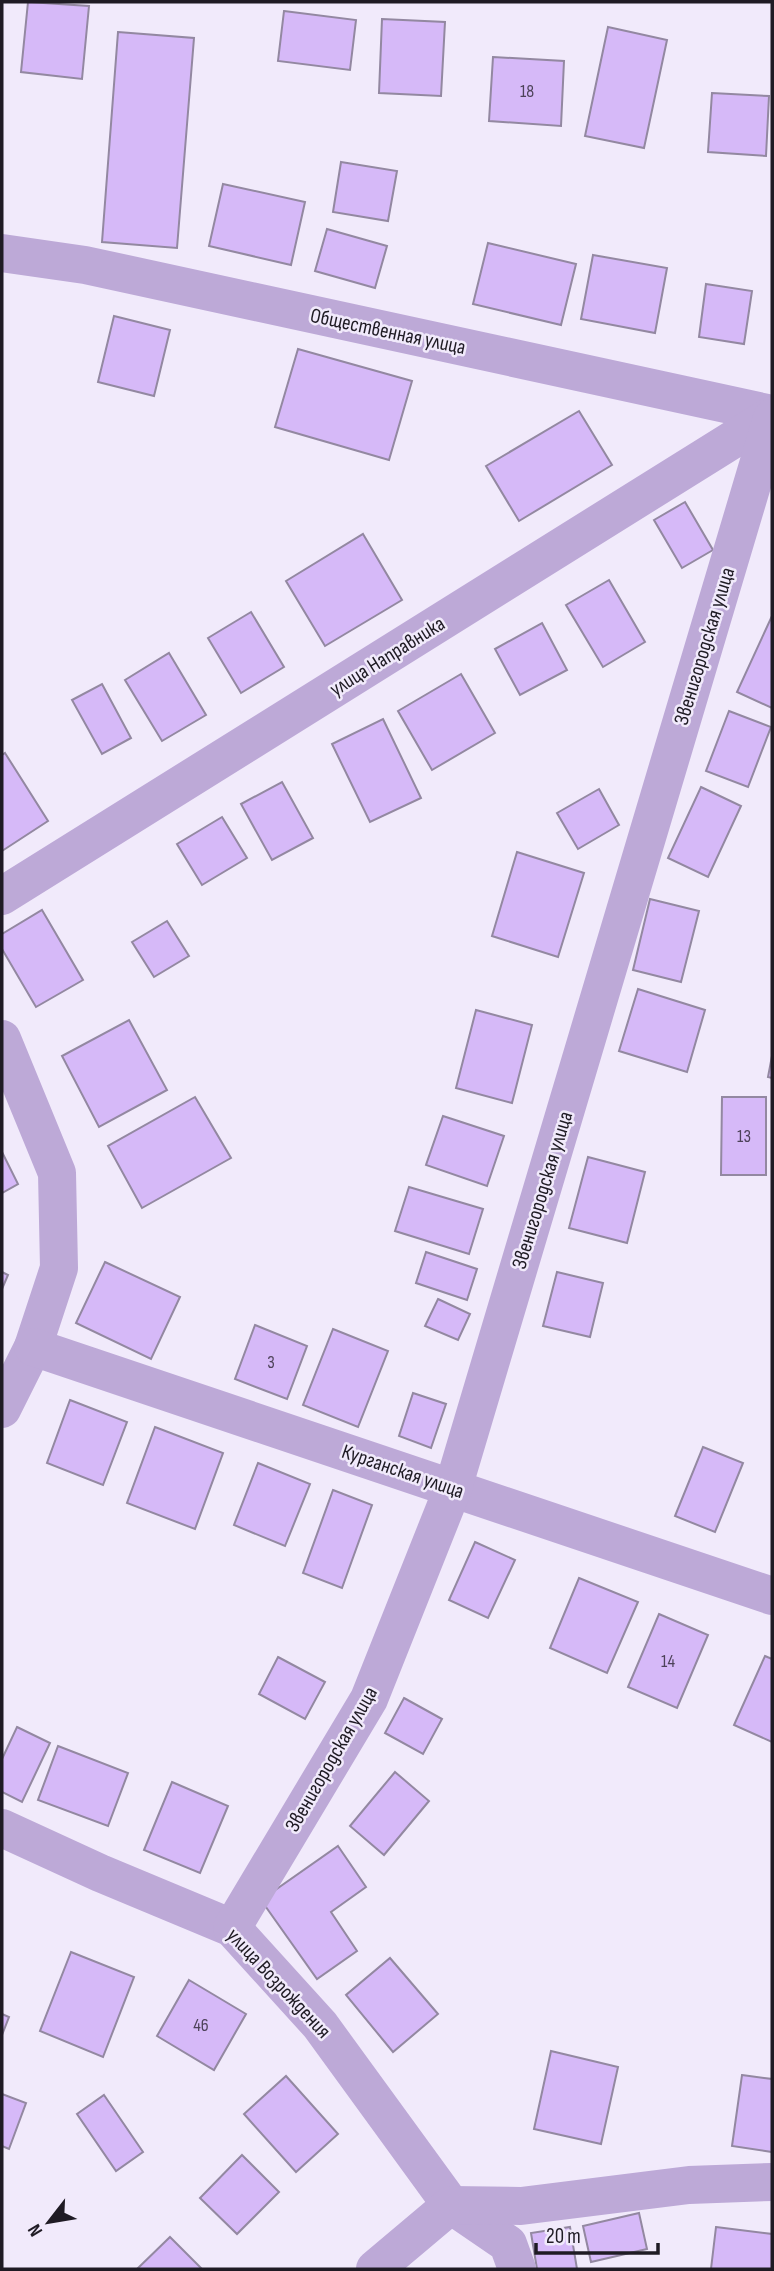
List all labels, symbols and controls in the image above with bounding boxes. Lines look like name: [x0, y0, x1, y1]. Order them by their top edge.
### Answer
house number: 18: [520, 81, 534, 102]
street label: Общественная улица: [308, 303, 468, 360]
street label: Звенигородская улица: [669, 564, 740, 728]
street label: улица Направника: [325, 611, 449, 702]
street label: Звенигородская улица: [507, 1108, 578, 1272]
house number: 13: [737, 1126, 751, 1147]
house number: 3: [267, 1352, 275, 1373]
street label: Курганская улица: [339, 1439, 467, 1504]
house number: 14: [661, 1651, 675, 1672]
street label: Звенигородская улица: [280, 1682, 383, 1836]
street label: улица Возрождения: [221, 1923, 336, 2044]
house number: 46: [193, 2015, 209, 2036]
north arrow: [14, 2187, 84, 2257]
scale bar: [536, 2212, 658, 2256]
text: N: [23, 2220, 48, 2240]
text: 20 m: [546, 2224, 581, 2249]

